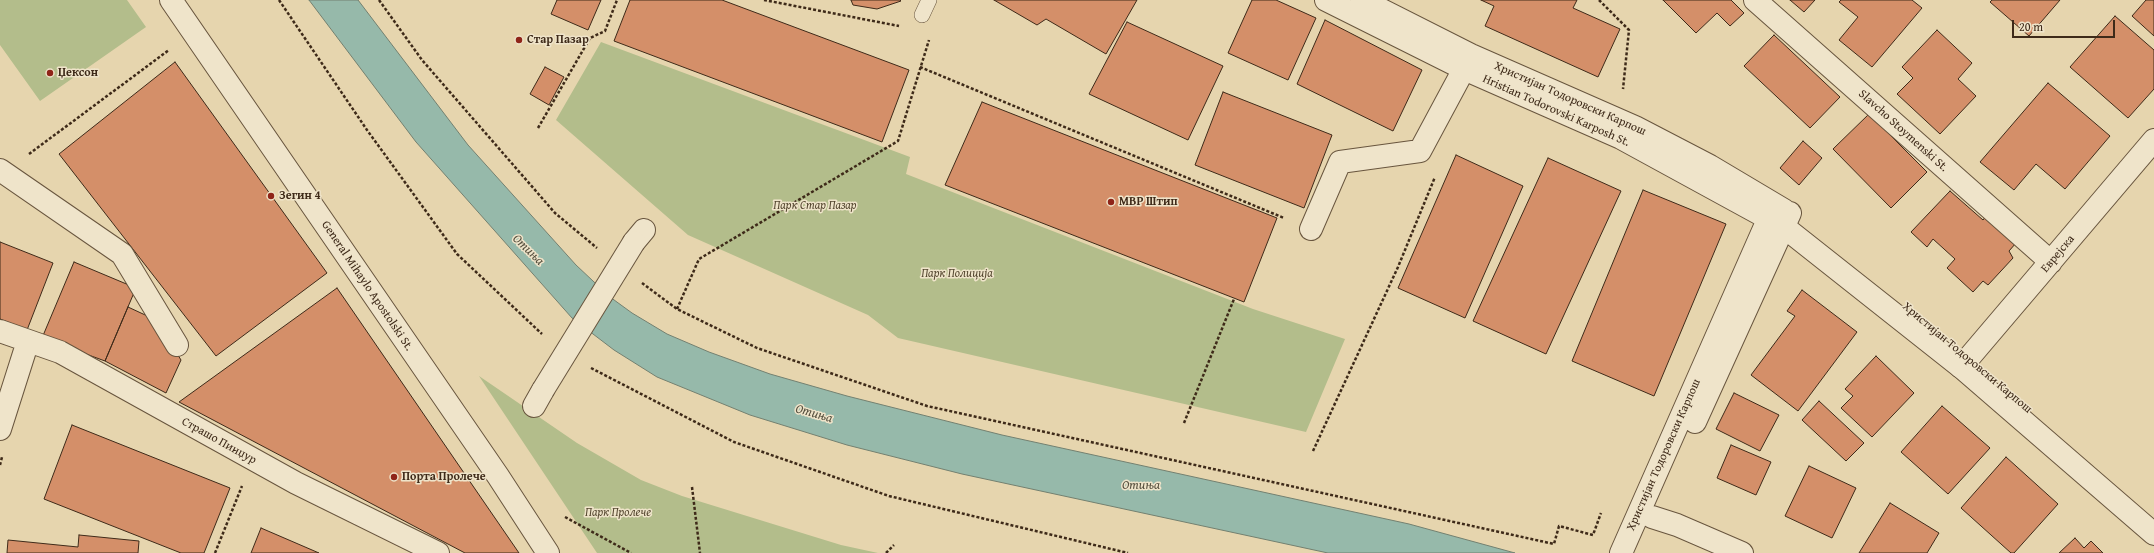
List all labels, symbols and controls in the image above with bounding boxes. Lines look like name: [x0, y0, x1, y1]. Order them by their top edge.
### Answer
scale bar: [2014, 12, 2117, 38]
text: 20 m: [2019, 18, 2043, 35]
place label: Стар Пазар: [527, 33, 589, 47]
marker: Стар Пазар: [514, 35, 524, 45]
street label: Христијан Тодоровски Карпош: [1492, 59, 1648, 139]
place label: Џексон: [58, 66, 98, 80]
marker: Џексон: [45, 68, 55, 78]
street label: Hristian Todorovski Karposh St.: [1480, 72, 1632, 150]
street label: Slavcho Stoymenski St.: [1855, 87, 1951, 175]
place label: Зегин 4: [279, 189, 321, 203]
marker: Зегин 4: [266, 191, 276, 201]
place label: МВР Штип: [1119, 195, 1178, 209]
marker: МВР Штип: [1106, 197, 1116, 207]
park label: Парк Стар Пазар: [773, 199, 857, 213]
street label: General Mihaylo Apostolski St.: [318, 218, 416, 354]
water label: Отиња: [509, 231, 547, 269]
street label: Еврејска: [2038, 232, 2078, 276]
park label: Парк Полиција: [921, 267, 993, 281]
street label: Христијан Тодоровски Карпош: [1899, 300, 2035, 416]
street label: Христијан Тодоровски Карпош: [1624, 377, 1704, 533]
water label: Отиња: [794, 401, 834, 427]
street label: Страшо Пинџур: [179, 414, 259, 468]
place label: Порта Пролече: [402, 470, 486, 484]
marker: Порта Пролече: [389, 472, 399, 482]
water label: Отиња: [1122, 478, 1160, 494]
park label: Парк Пролече: [585, 506, 651, 520]

